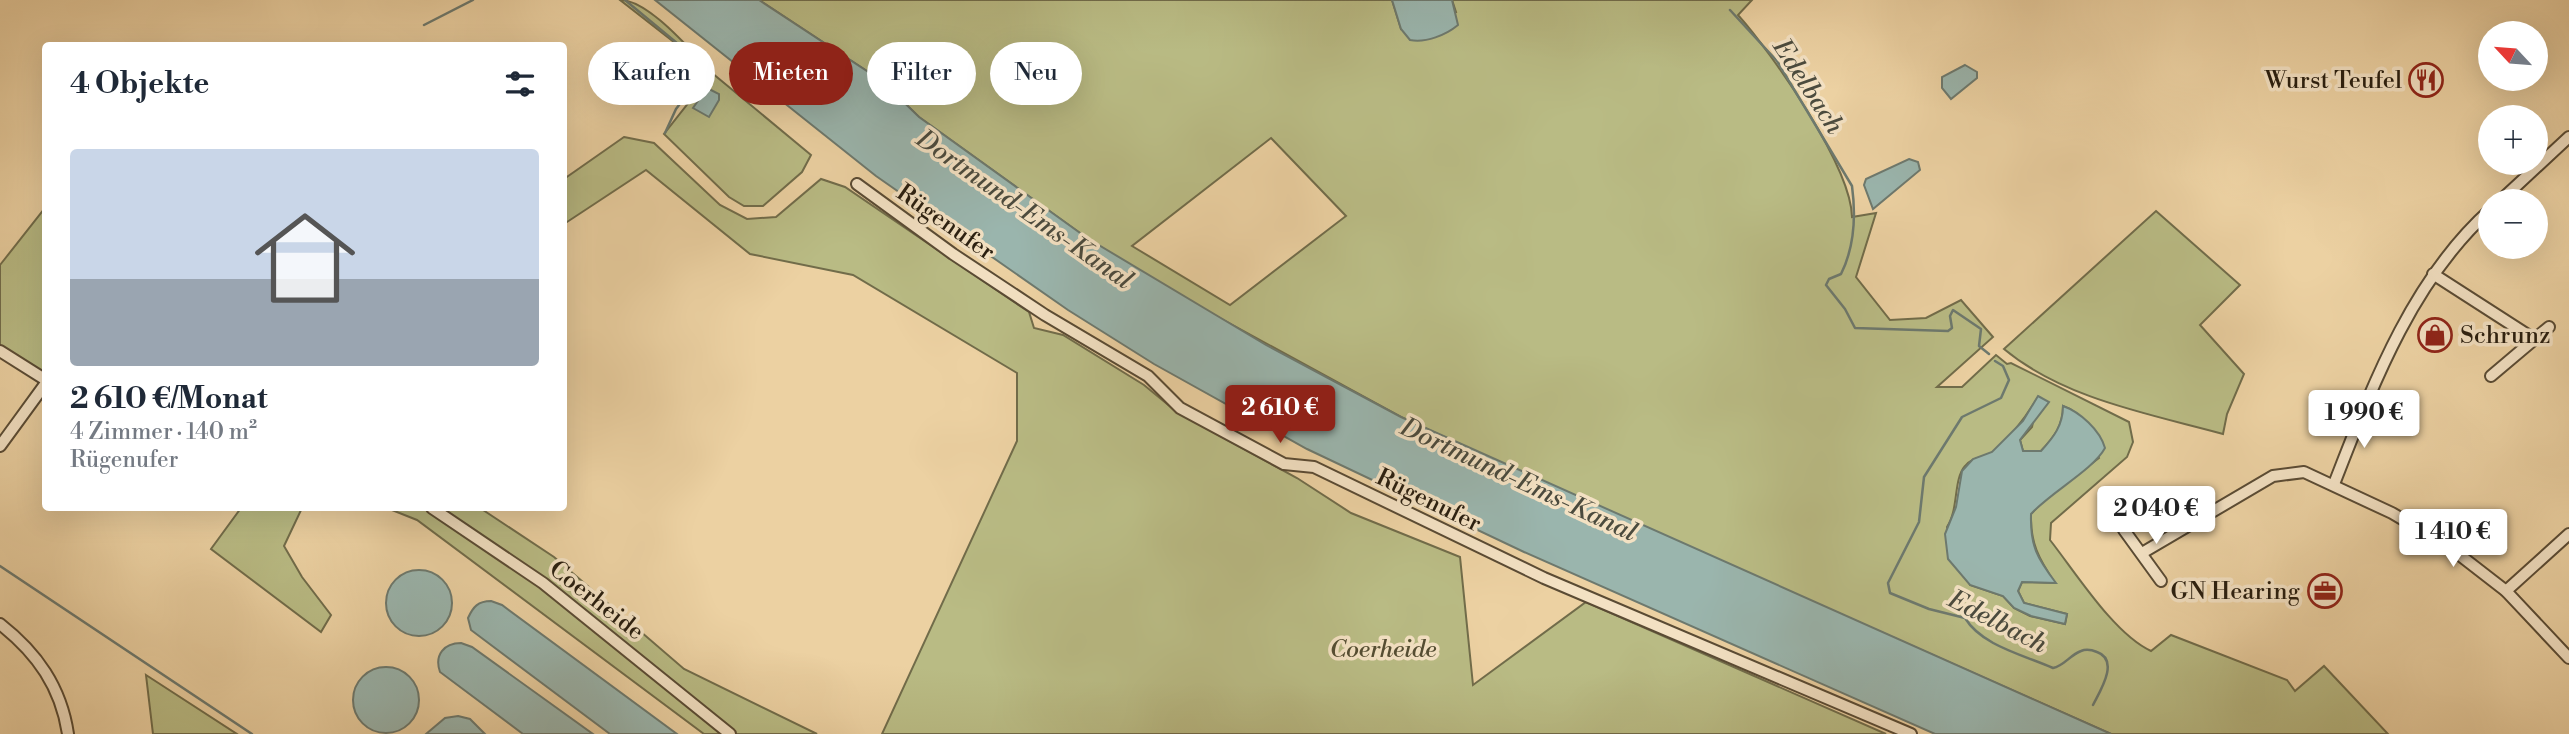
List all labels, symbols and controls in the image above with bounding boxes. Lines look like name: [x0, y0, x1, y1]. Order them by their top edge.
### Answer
north arrow: [2478, 21, 2548, 91]
map controls: [2478, 21, 2548, 259]
water label: Edelbach: [1765, 32, 1851, 140]
chip: Kaufen: [588, 42, 715, 105]
chip: Mieten: [729, 42, 853, 105]
chip: Filter: [867, 42, 976, 105]
chip: Neu: [990, 42, 1082, 105]
restaurant icon: Wurst Teufel: [2407, 61, 2445, 99]
text: 4 Objekte: [70, 65, 209, 103]
icon: filters: [501, 65, 539, 103]
place label: Wurst Teufel: [2264, 66, 2402, 96]
button: +: [2478, 105, 2548, 175]
water label: Dortmund-Ems-Kanal: [909, 122, 1140, 297]
street label: Rügenufer: [890, 178, 1000, 268]
button: −: [2478, 189, 2548, 259]
icon: home: [242, 195, 368, 321]
shop icon: Schrunz: [2416, 316, 2454, 354]
place label: Schrunz: [2460, 321, 2551, 351]
text: 2 610 €/Monat: [70, 380, 268, 418]
pin: 2 610 €: [1215, 386, 1345, 445]
pin: 1 990 €: [2299, 391, 2429, 450]
text: 2 610 €: [1241, 394, 1319, 422]
text: 1 990 €: [2324, 399, 2404, 427]
water label: Dortmund-Ems-Kanal: [1394, 411, 1643, 549]
text: 4 Zimmer · 140 m²: [70, 418, 257, 446]
text: Rügenufer: [70, 446, 179, 474]
street label: Rügenufer: [1371, 463, 1486, 539]
pin: 2 040 €: [2091, 486, 2221, 546]
text: 2 040 €: [2113, 495, 2199, 523]
pin: 1 410 €: [2388, 510, 2518, 569]
text: 1 410 €: [2415, 518, 2491, 546]
street label: Coerheide: [543, 554, 650, 647]
office icon: GN Hearing: [2306, 572, 2344, 610]
place label: GN Hearing: [2171, 577, 2301, 607]
water label: Edelbach: [1942, 583, 2053, 661]
park label: Coerheide: [1330, 635, 1436, 665]

